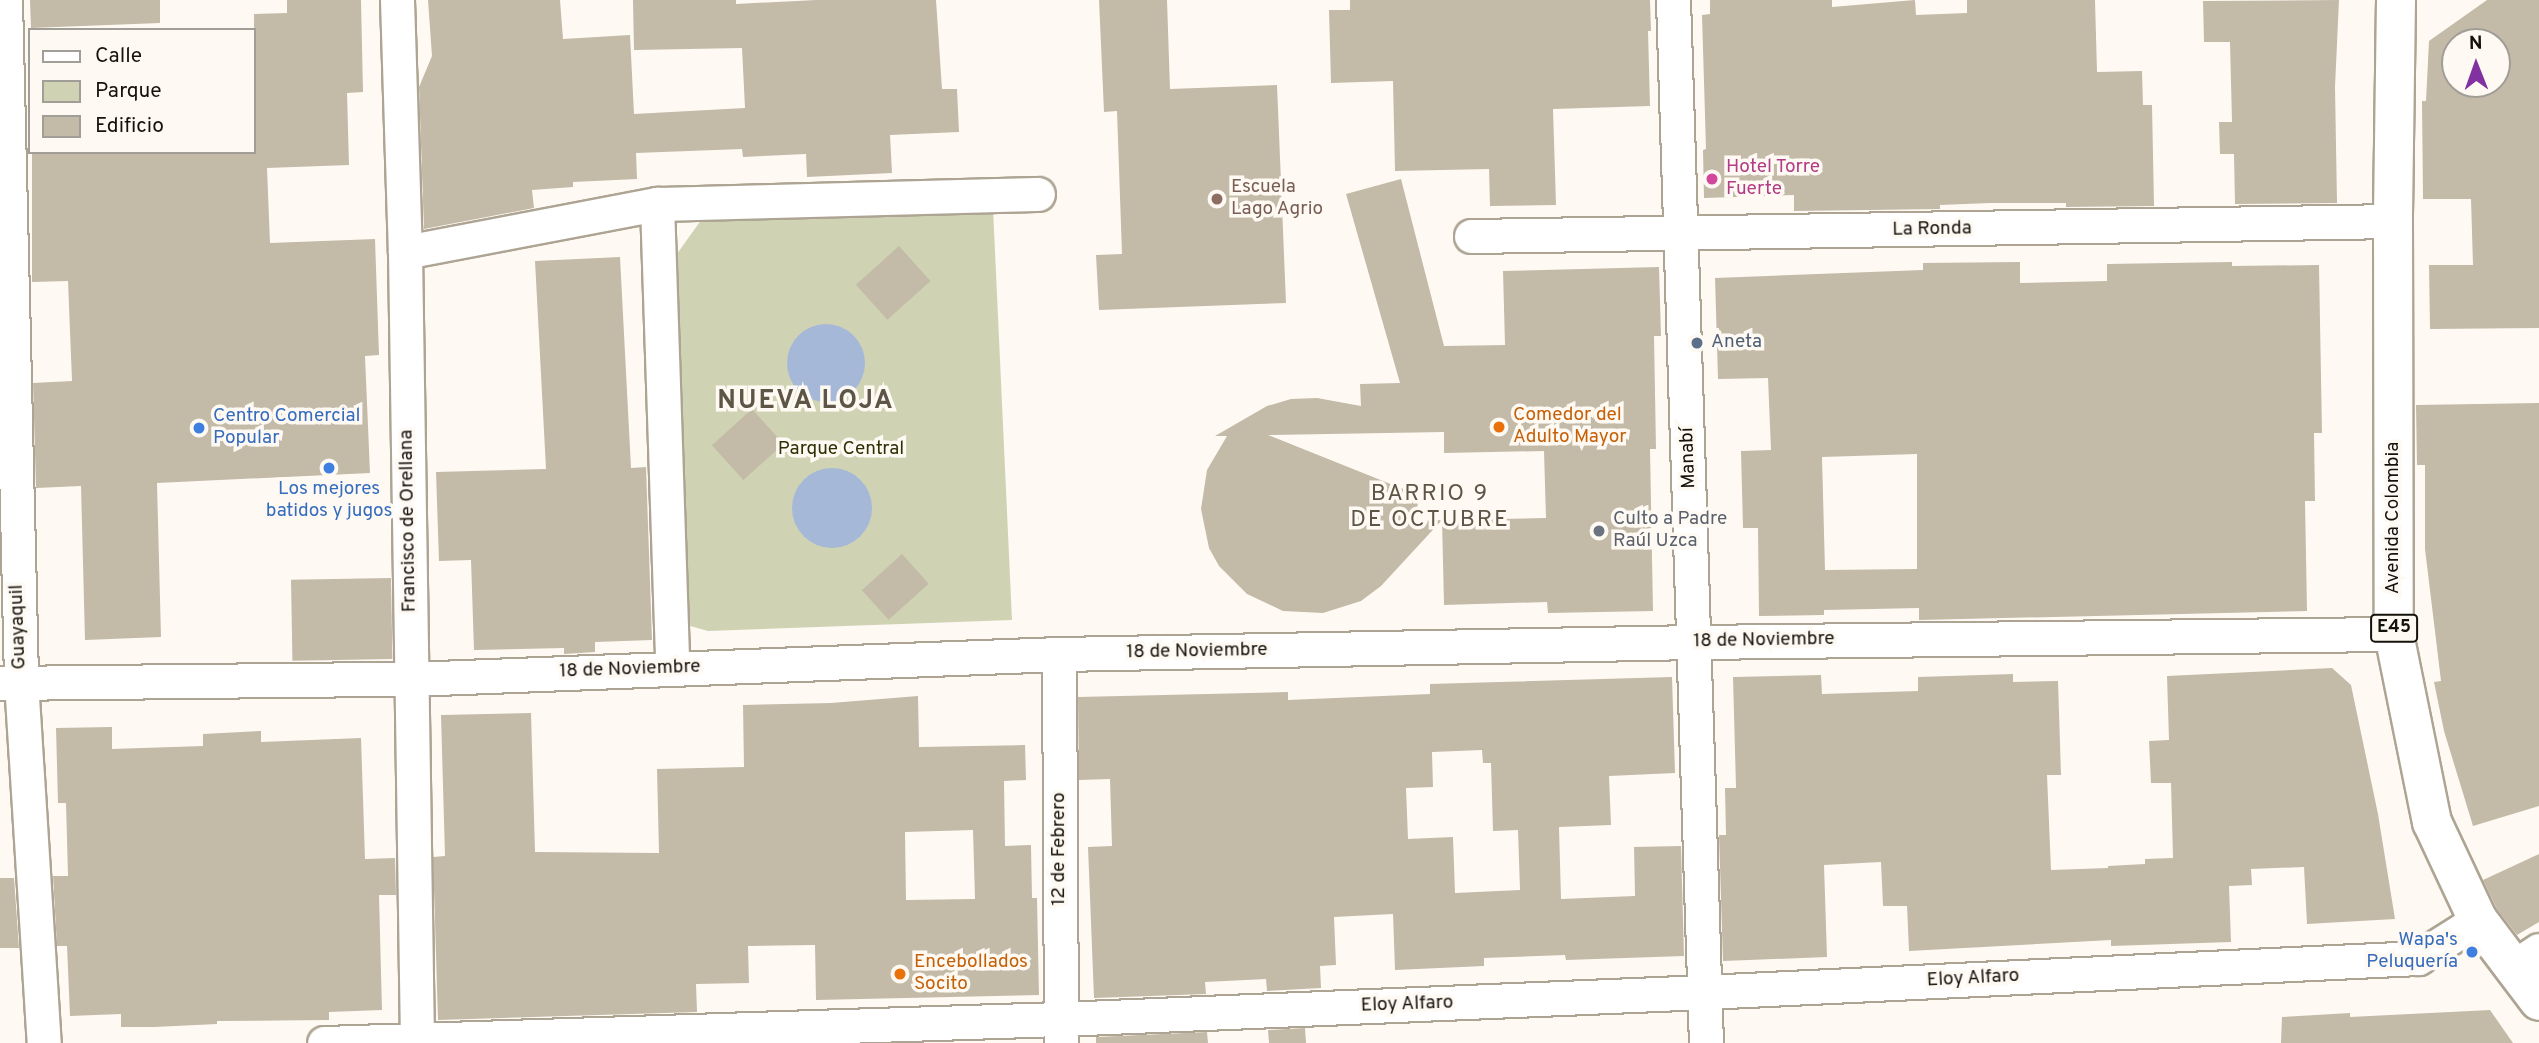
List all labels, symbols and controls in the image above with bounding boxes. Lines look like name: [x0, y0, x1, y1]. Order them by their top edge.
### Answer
legend: [28, 28, 256, 154]
north arrow: [2441, 28, 2511, 98]
text: N: [2469, 32, 2483, 56]
text: Calle: [95, 43, 142, 70]
text: Parque: [95, 78, 162, 105]
text: Edificio: [95, 113, 164, 140]
place label: Hotel Torre Fuerte: [1726, 157, 1821, 201]
marker: Hotel Torre Fuerte: [1704, 171, 1720, 187]
place label: Escuela Lago Agrio: [1231, 177, 1324, 221]
marker: Escuela Lago Agrio: [1209, 191, 1225, 207]
street label: La Ronda: [1892, 218, 1972, 242]
place label: Aneta: [1711, 332, 1762, 354]
marker: Aneta: [1689, 335, 1705, 351]
district label: NUEVA LOJA: [718, 386, 894, 418]
place label: Comedor del Adulto Mayor: [1513, 405, 1627, 449]
place label: Centro Comercial Popular: [213, 406, 361, 450]
marker: Comedor del Adulto Mayor: [1491, 419, 1507, 435]
marker: Centro Comercial Popular: [191, 420, 207, 436]
street label: Manabí: [1677, 427, 1701, 489]
street label: Francisco de Orellana: [396, 429, 422, 613]
park label: Parque Central: [778, 439, 904, 461]
street label: Avenida Colombia: [2383, 442, 2405, 594]
marker: Los mejores batidos y jugos: [321, 460, 337, 476]
place label: Los mejores batidos y jugos: [266, 479, 392, 523]
district label: BARRIO 9 DE OCTUBRE: [1351, 481, 1509, 535]
place label: Culto a Padre Raúl Uzca: [1613, 509, 1727, 553]
marker: Culto a Padre Raúl Uzca: [1591, 523, 1607, 539]
street label: Guayaquil: [6, 584, 32, 670]
road number: E45: [2370, 614, 2418, 642]
street label: 18 de Noviembre: [1693, 628, 1835, 654]
street label: 18 de Noviembre: [1126, 639, 1268, 665]
street label: 18 de Noviembre: [559, 656, 701, 684]
street label: 12 de Febrero: [1049, 792, 1071, 906]
place label: Wapa's Peluquería: [2366, 930, 2458, 974]
marker: Wapa's Peluquería: [2464, 944, 2480, 960]
place label: Encebollados Socito: [914, 952, 1028, 996]
street label: Eloy Alfaro: [1926, 965, 2020, 993]
marker: Encebollados Socito: [892, 966, 908, 982]
street label: Eloy Alfaro: [1360, 992, 1454, 1018]

